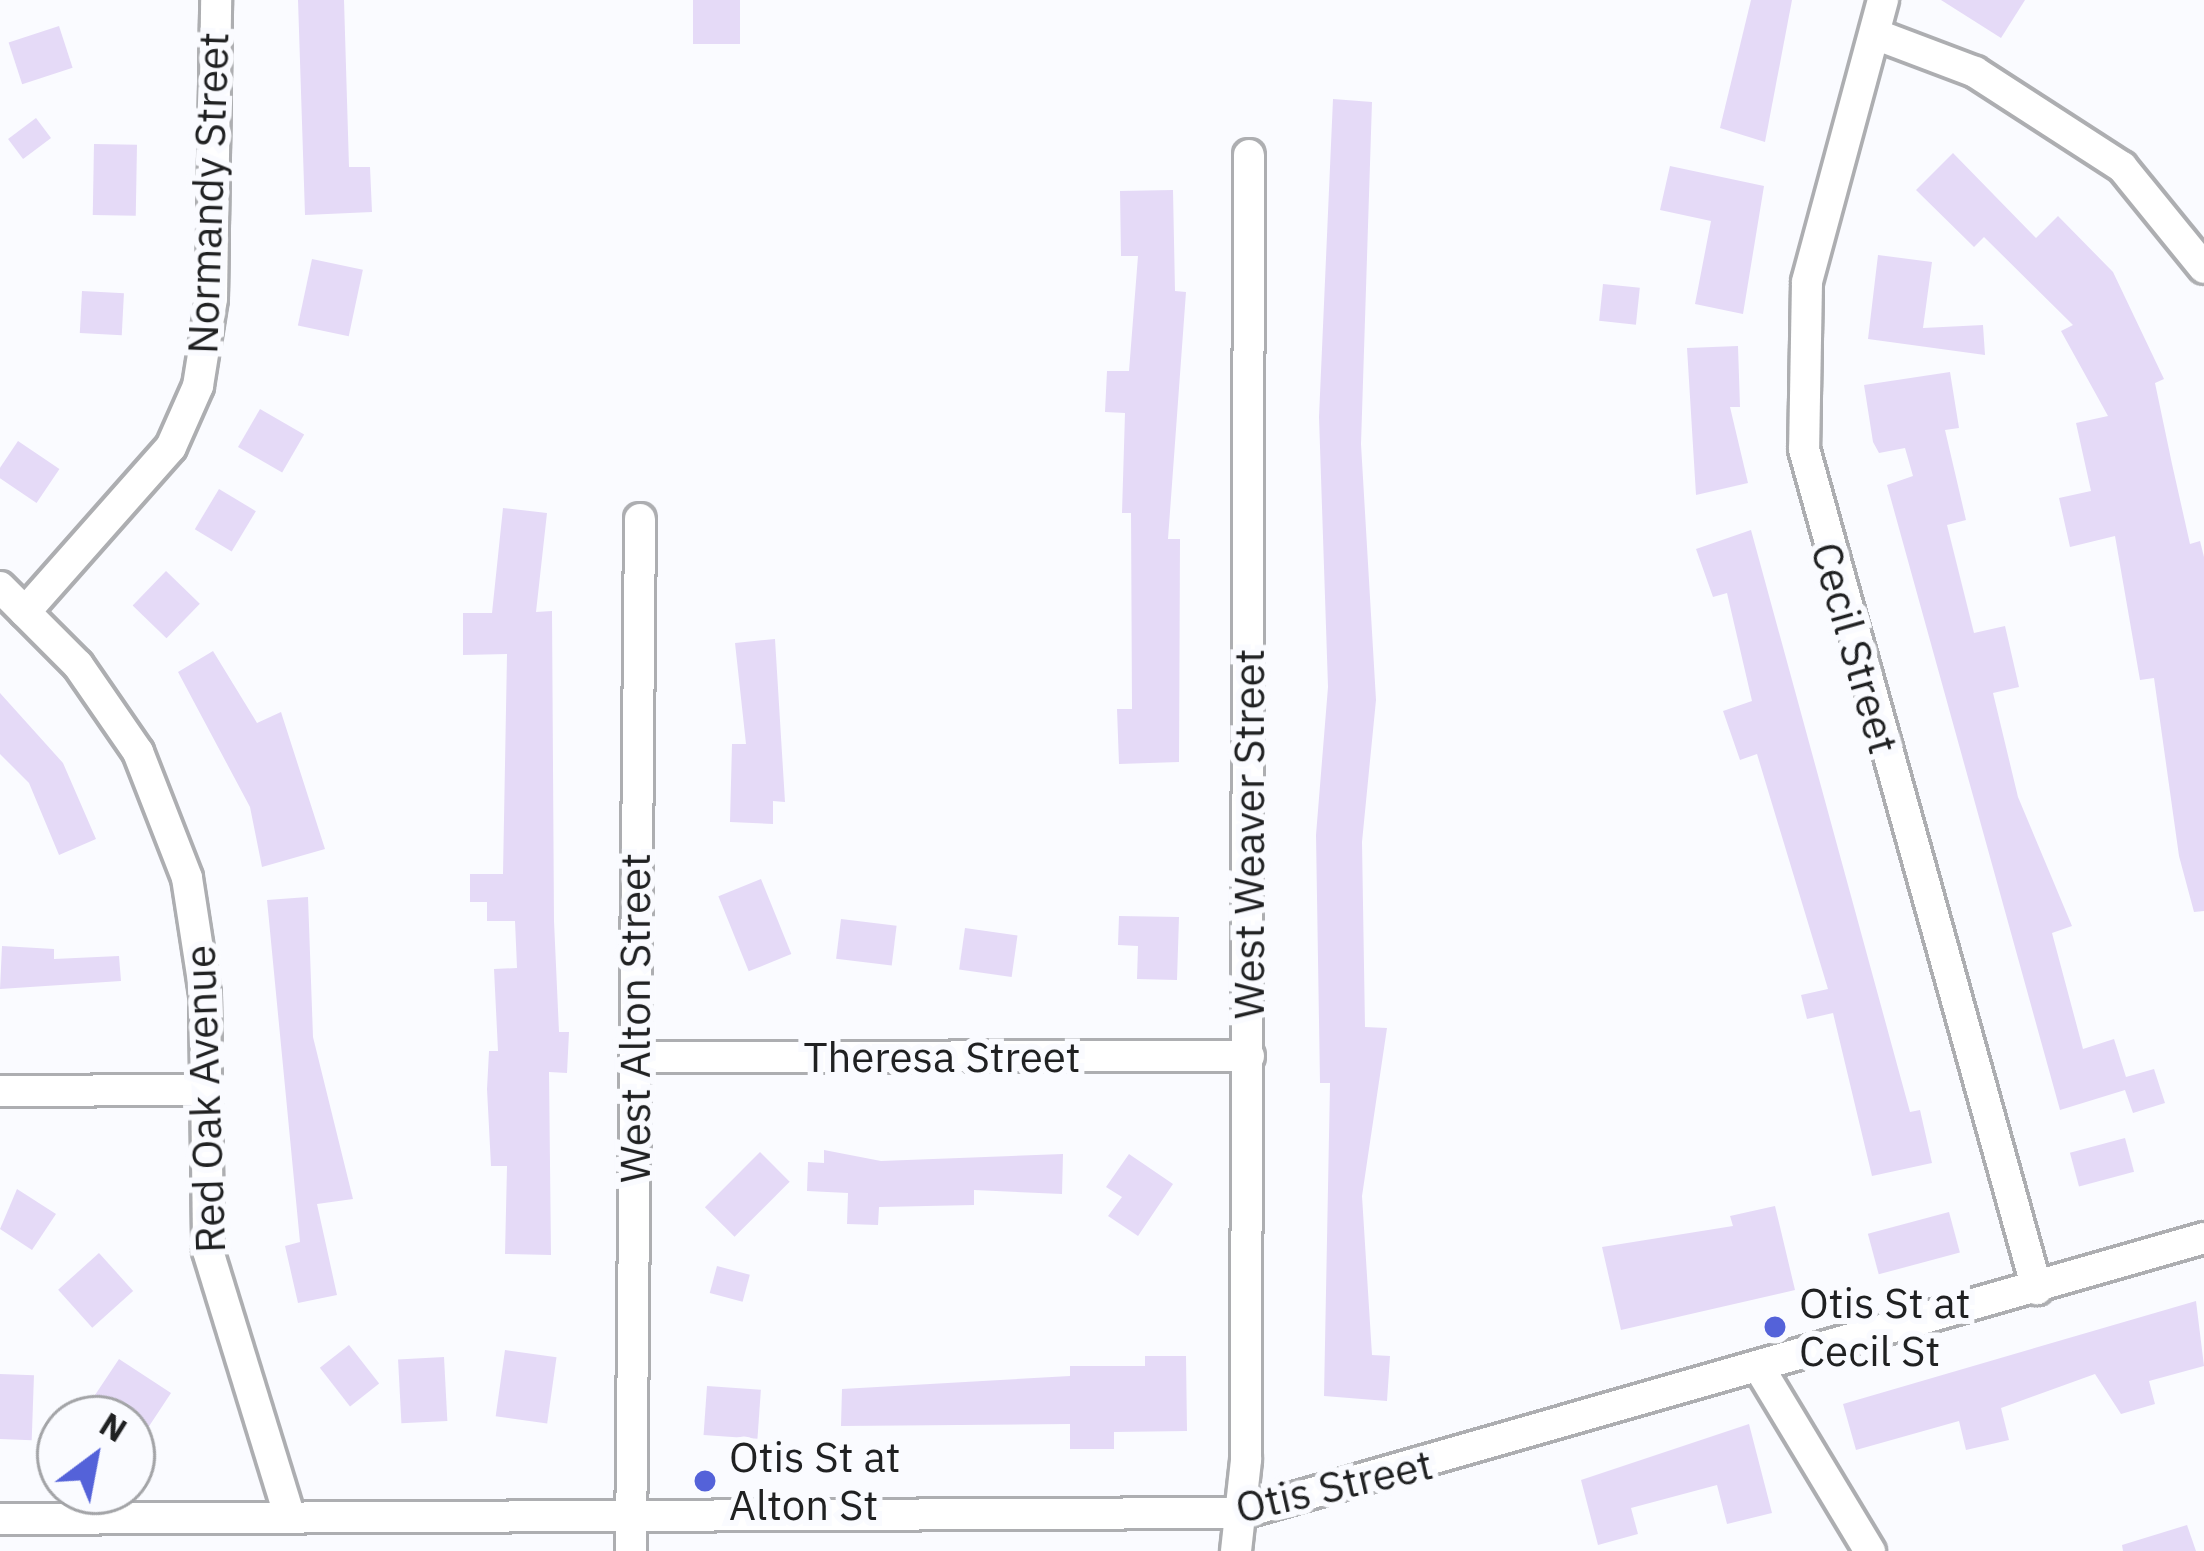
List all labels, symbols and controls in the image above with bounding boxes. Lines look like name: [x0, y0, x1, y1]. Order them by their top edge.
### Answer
street label: Normandy Street: [177, 31, 239, 355]
street label: Cecil Street: [1801, 537, 1909, 759]
street label: West Weaver Street: [1224, 649, 1274, 1019]
street label: West Alton Street: [610, 853, 660, 1183]
street label: Red Oak Avenue: [174, 944, 236, 1254]
street label: Theresa Street: [803, 1032, 1081, 1082]
place label: Otis St at Cecil St: [1799, 1278, 1971, 1376]
marker: Otis St at Cecil St: [1762, 1314, 1788, 1340]
north arrow: [36, 1395, 156, 1515]
text: N: [92, 1402, 135, 1451]
place label: Otis St at Alton St: [729, 1432, 901, 1530]
street label: Otis Street: [1231, 1439, 1437, 1533]
marker: Otis St at Alton St: [692, 1468, 718, 1494]

